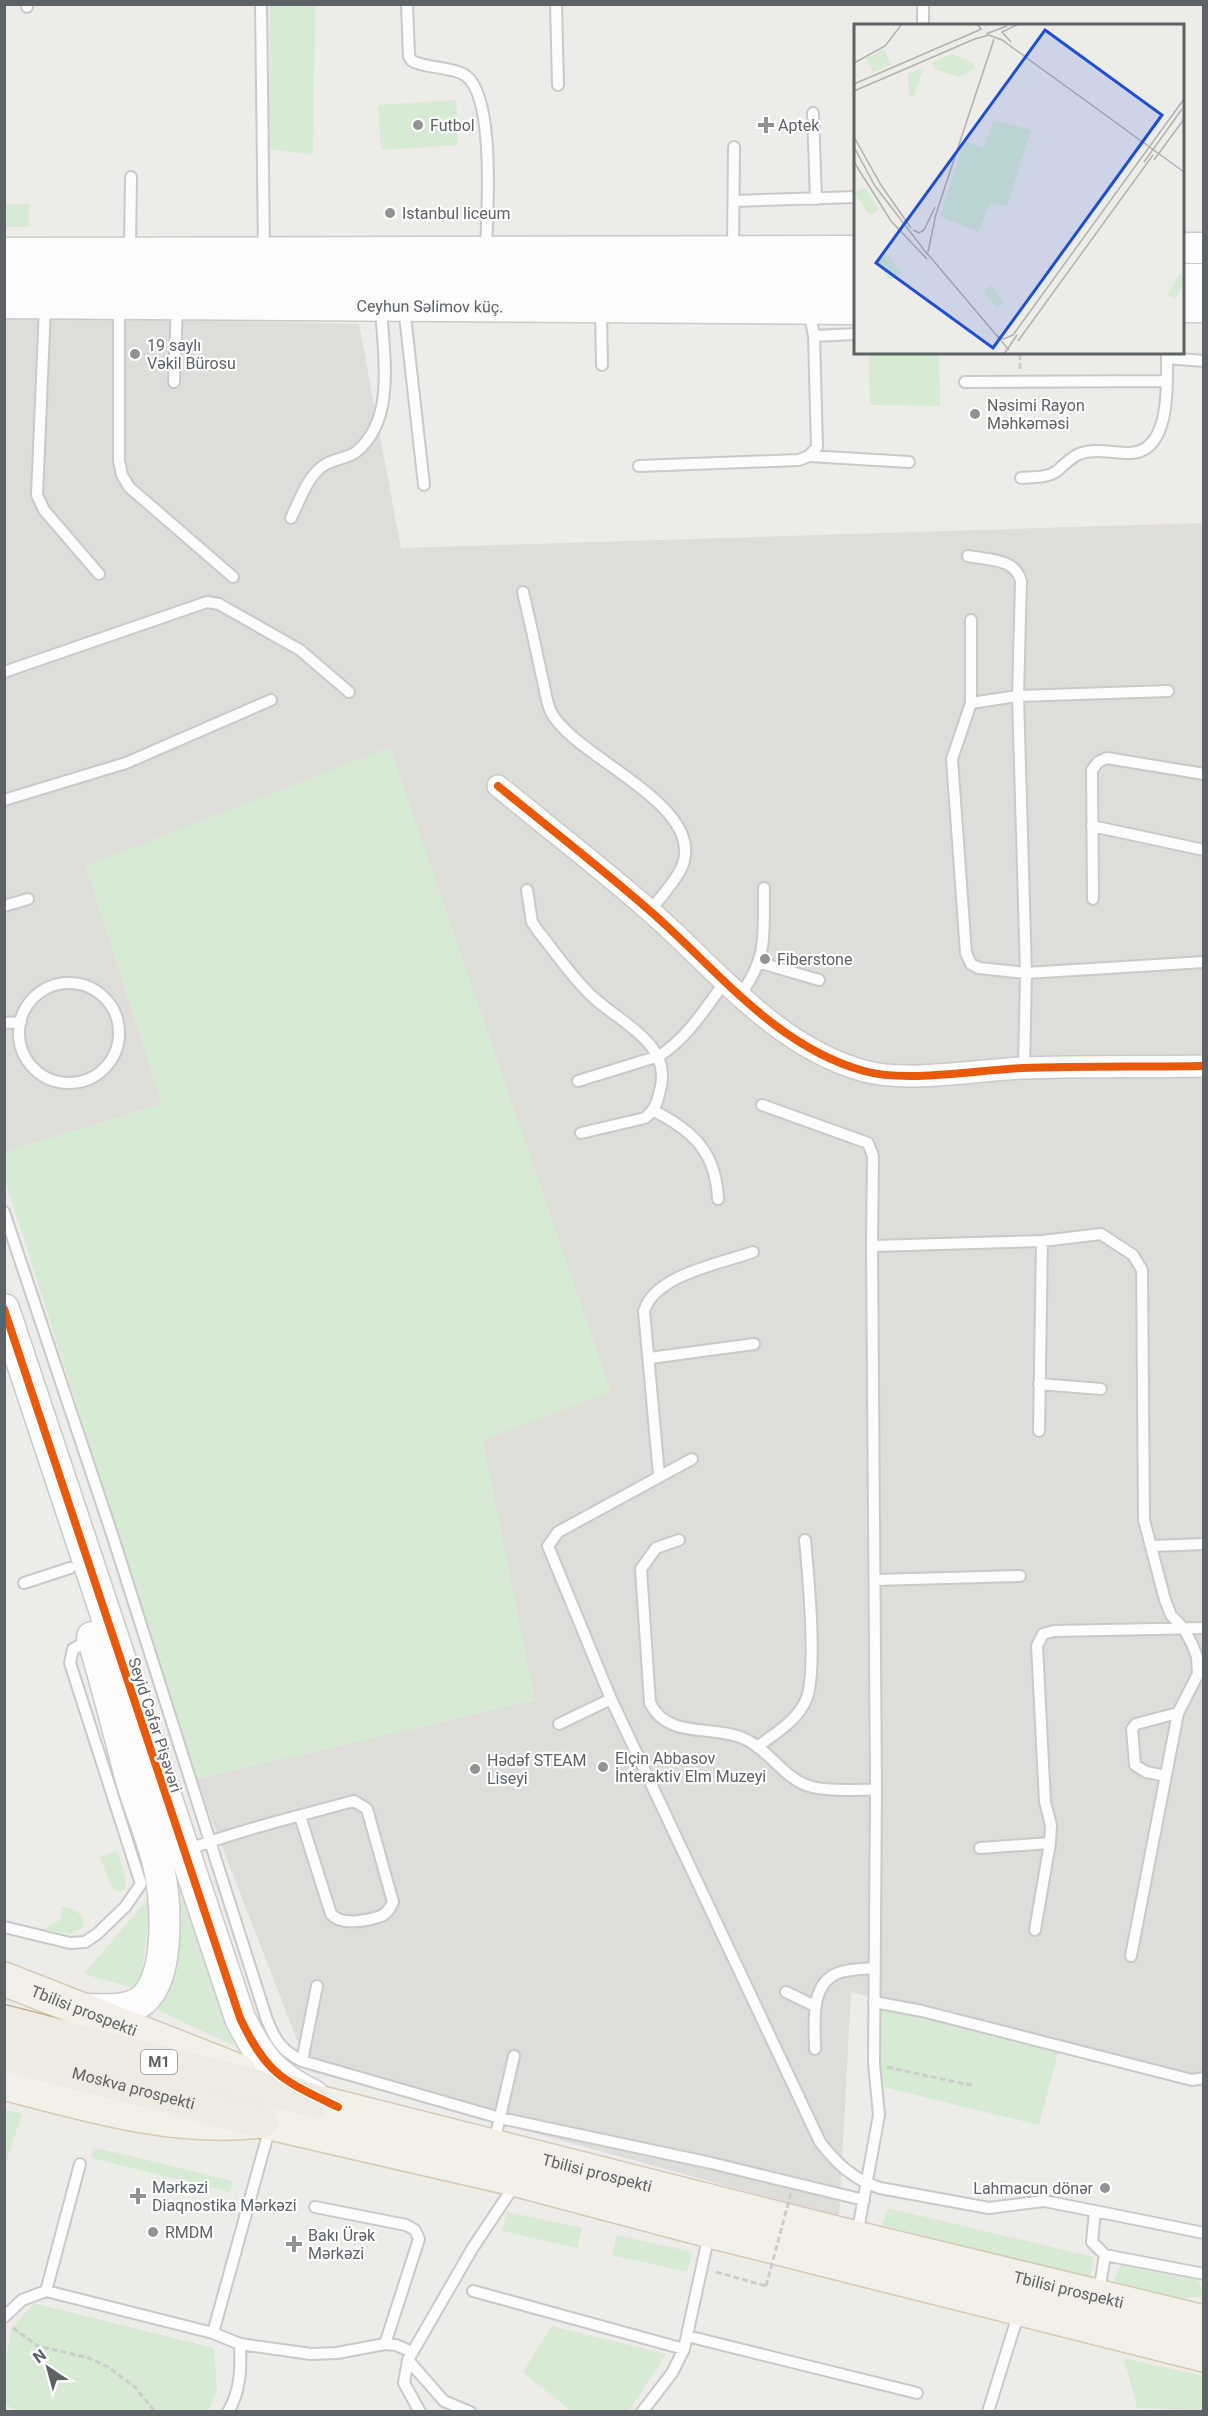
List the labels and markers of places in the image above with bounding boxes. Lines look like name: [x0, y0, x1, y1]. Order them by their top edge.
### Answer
place label: Futbol: [430, 116, 475, 135]
place label: Aptek: [778, 116, 820, 135]
marker: Futbol: [411, 118, 425, 132]
marker: Aptek: [759, 118, 773, 132]
place label: Istanbul liceum: [402, 204, 511, 223]
marker: Istanbul liceum: [383, 206, 397, 220]
place label: 19 saylı Vəkil Bürosu: [147, 336, 236, 373]
marker: 19 saylı Vəkil Bürosu: [128, 347, 142, 361]
place label: Nəsimi Rayon Məhkəməsi: [987, 396, 1085, 433]
marker: Nəsimi Rayon Məhkəməsi: [968, 407, 982, 421]
place label: Fiberstone: [777, 950, 852, 969]
marker: Fiberstone: [758, 952, 772, 966]
place label: Elçin Abbasov İnteraktiv Elm Muzeyi: [615, 1749, 766, 1786]
place label: Hədəf STEAM Liseyi: [487, 1751, 586, 1788]
marker: Elçin Abbasov İnteraktiv Elm Muzeyi: [596, 1760, 610, 1774]
marker: Hədəf STEAM Liseyi: [468, 1762, 482, 1776]
place label: Mərkəzi Diaqnostika Mərkəzi: [152, 2178, 297, 2215]
place label: Lahmacun dönər: [973, 2179, 1094, 2198]
marker: Lahmacun dönər: [1098, 2181, 1112, 2195]
marker: Mərkəzi Diaqnostika Mərkəzi: [129, 2187, 147, 2205]
place label: RMDM: [165, 2223, 213, 2242]
marker: RMDM: [146, 2225, 160, 2239]
place label: Bakı Ürək Mərkəzi: [308, 2226, 376, 2263]
marker: Bakı Ürək Mərkəzi: [285, 2235, 303, 2253]

